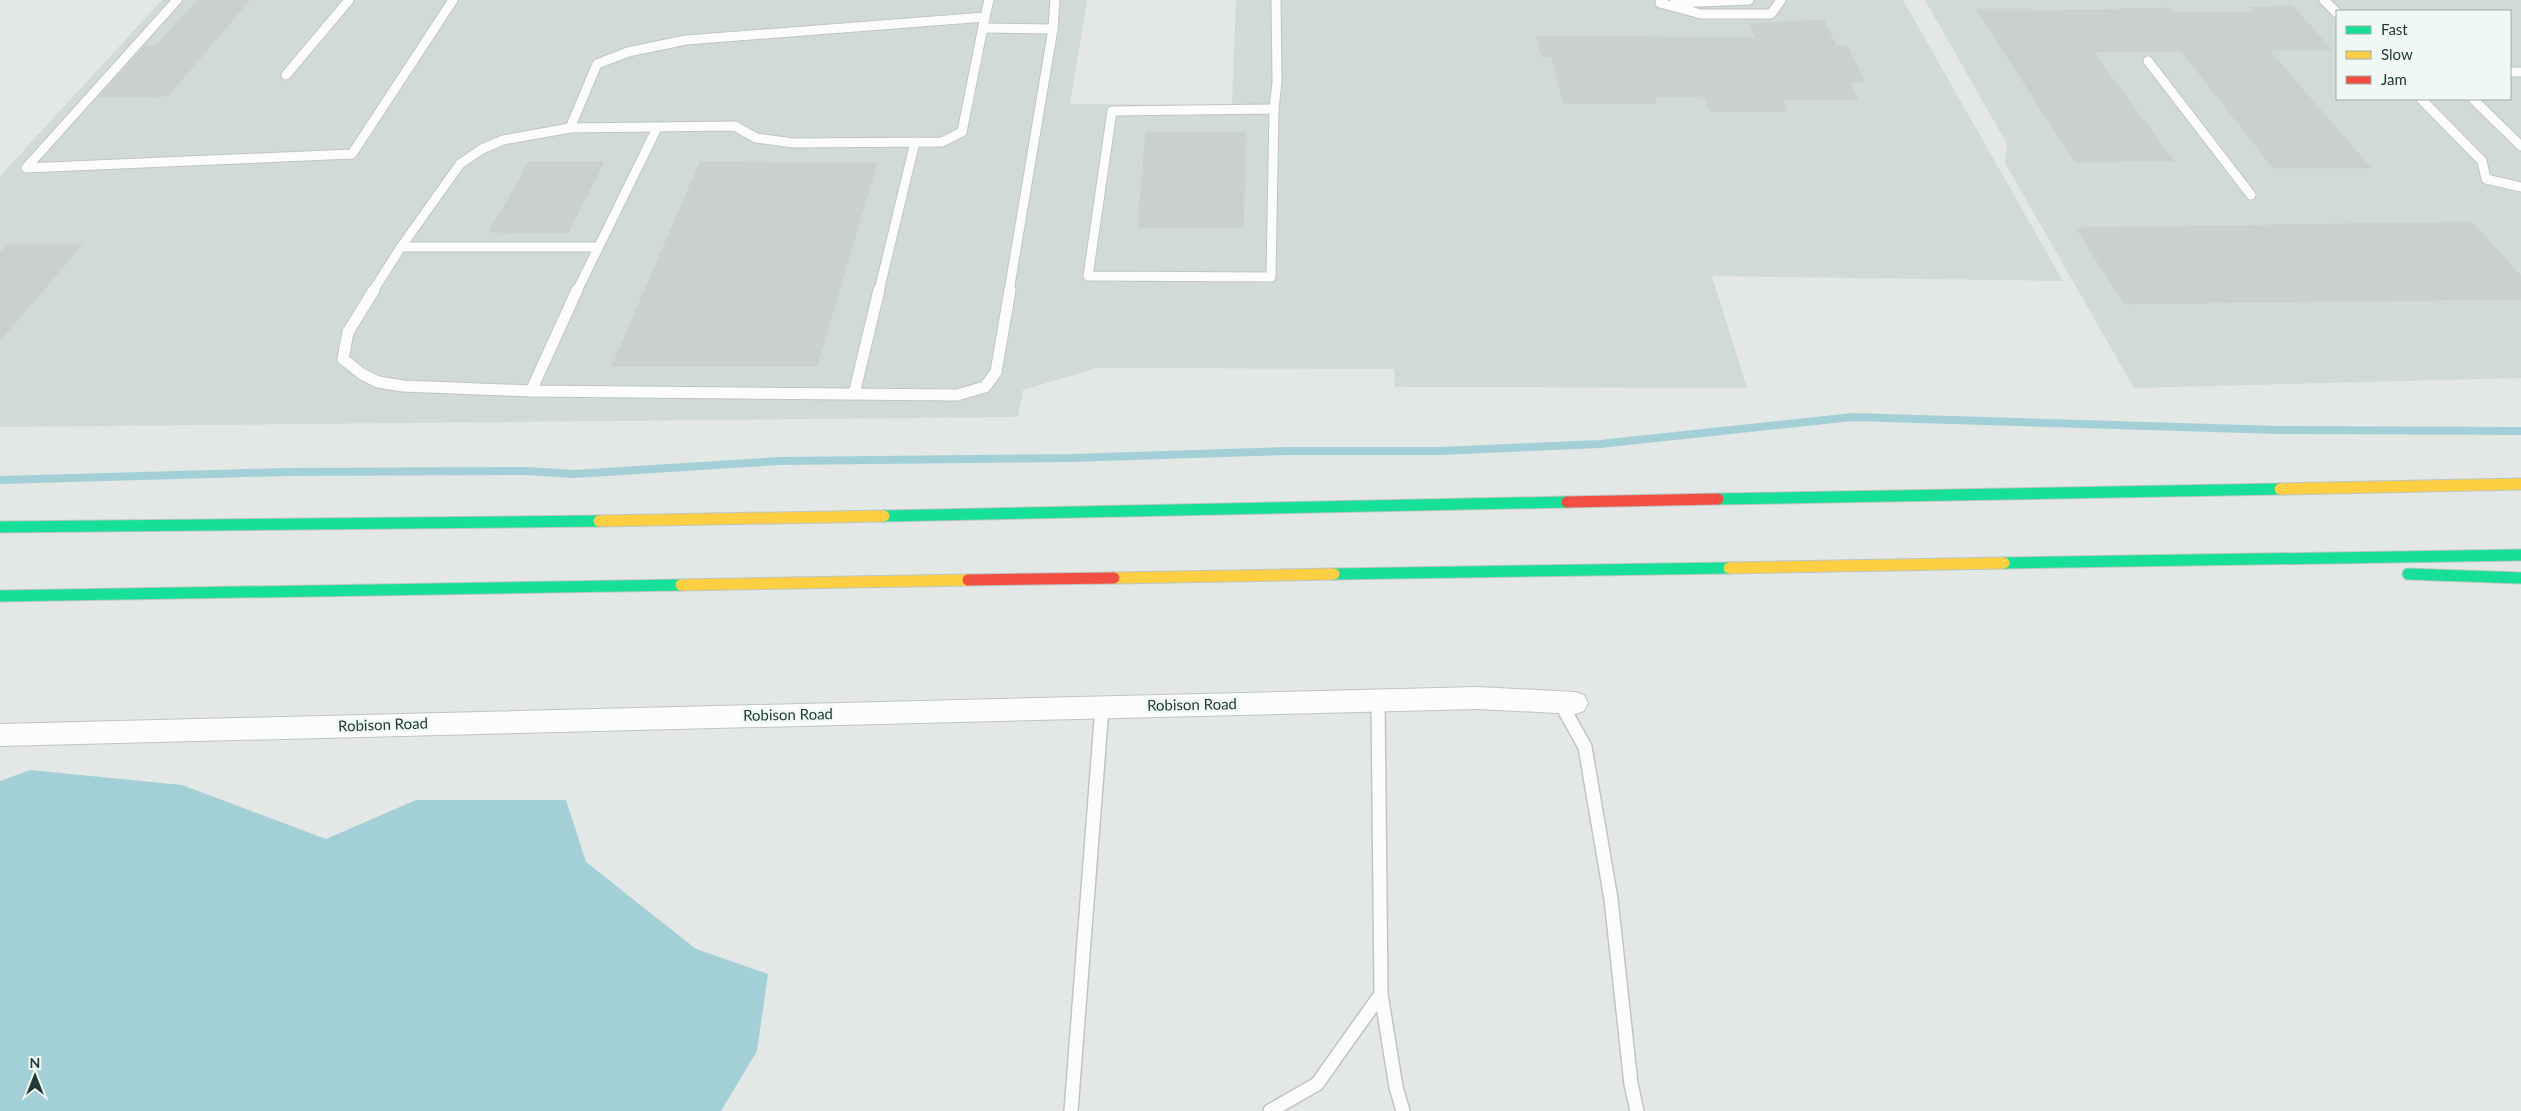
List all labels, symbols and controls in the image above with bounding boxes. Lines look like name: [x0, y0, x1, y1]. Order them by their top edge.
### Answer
legend: [2336, 10, 2511, 100]
text: Fast: [2381, 20, 2408, 38]
text: Slow: [2381, 45, 2413, 63]
text: Jam: [2381, 70, 2407, 88]
street label: Robison Road: [1147, 694, 1237, 714]
street label: Robison Road: [743, 704, 833, 724]
street label: Robison Road: [338, 713, 428, 735]
north arrow: [10, 1051, 60, 1101]
text: N: [30, 1054, 40, 1071]

